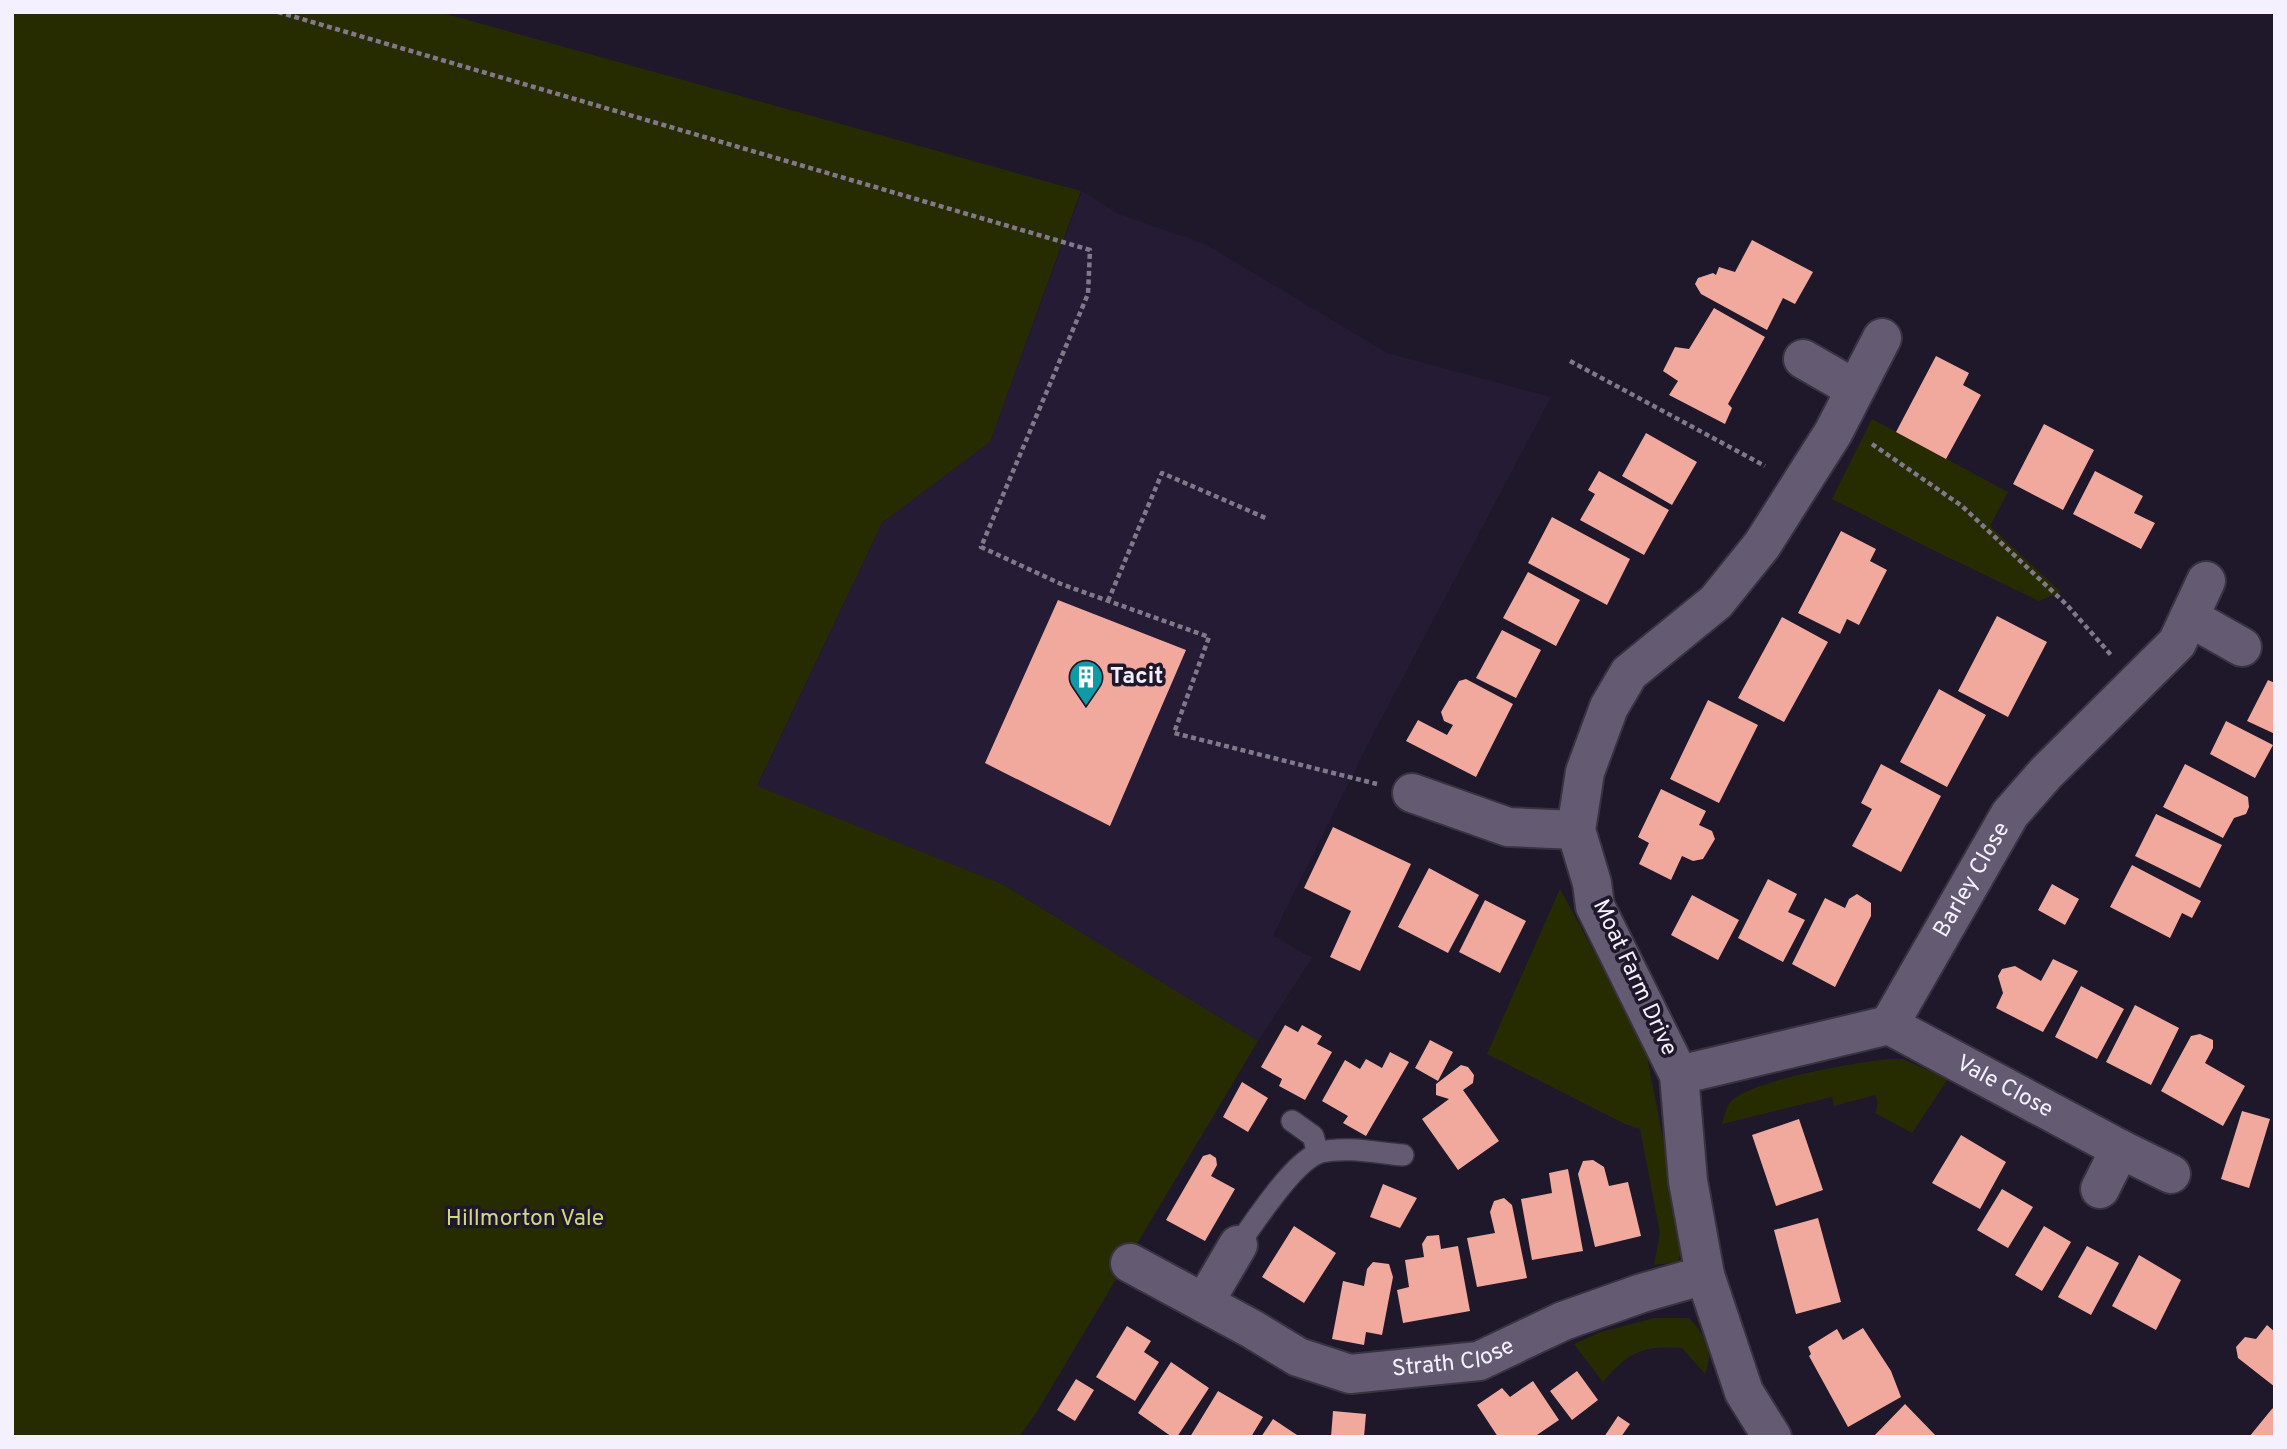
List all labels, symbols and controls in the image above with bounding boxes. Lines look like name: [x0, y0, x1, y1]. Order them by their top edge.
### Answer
building icon: Tacit: [1067, 658, 1105, 707]
place label: Tacit: [1110, 663, 1163, 692]
street label: Barley Close: [1928, 817, 2017, 943]
street label: Moat Farm Drive: [1585, 895, 1683, 1061]
street label: Vale Close: [1951, 1049, 2058, 1125]
park label: Hillmorton Vale: [446, 1205, 604, 1234]
street label: Strath Close: [1391, 1332, 1519, 1384]

